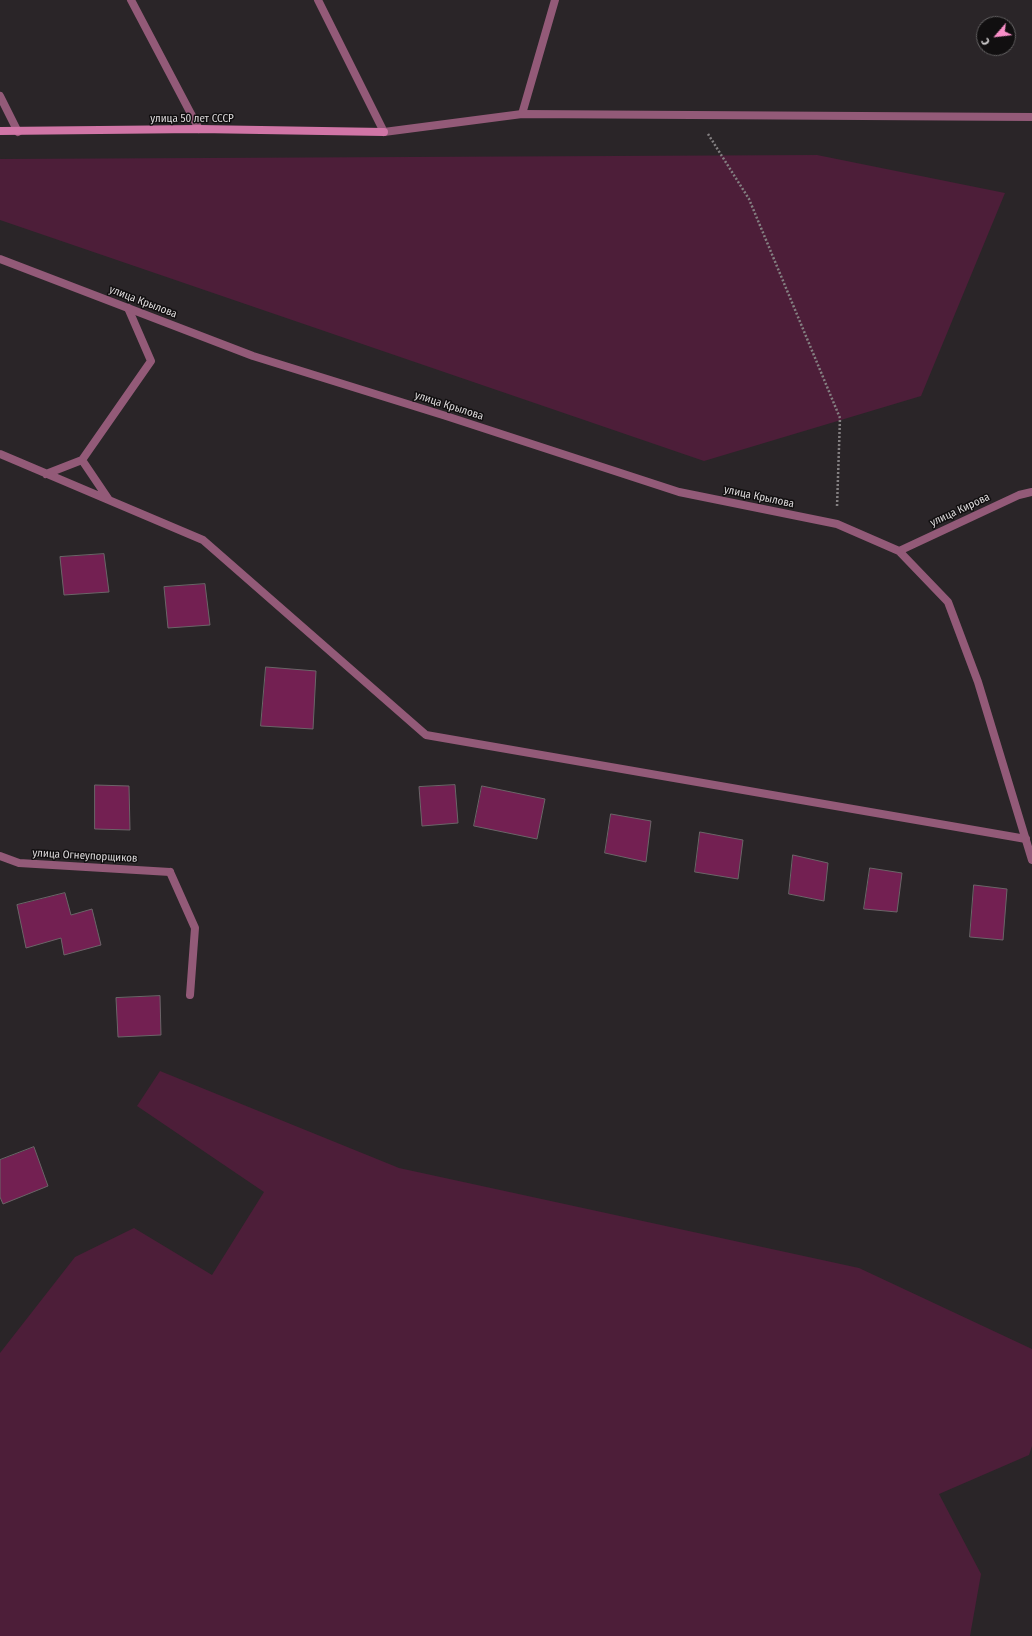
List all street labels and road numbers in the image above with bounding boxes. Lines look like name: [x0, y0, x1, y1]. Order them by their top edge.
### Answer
street label: улица 50 лет СССР: [150, 112, 234, 126]
street label: улица Крылова: [107, 283, 179, 321]
street label: улица Крылова: [413, 389, 485, 423]
street label: улица Крылова: [723, 483, 795, 511]
street label: улица Кирова: [928, 490, 992, 530]
street label: улица Огнеупорщиков: [32, 847, 138, 865]

